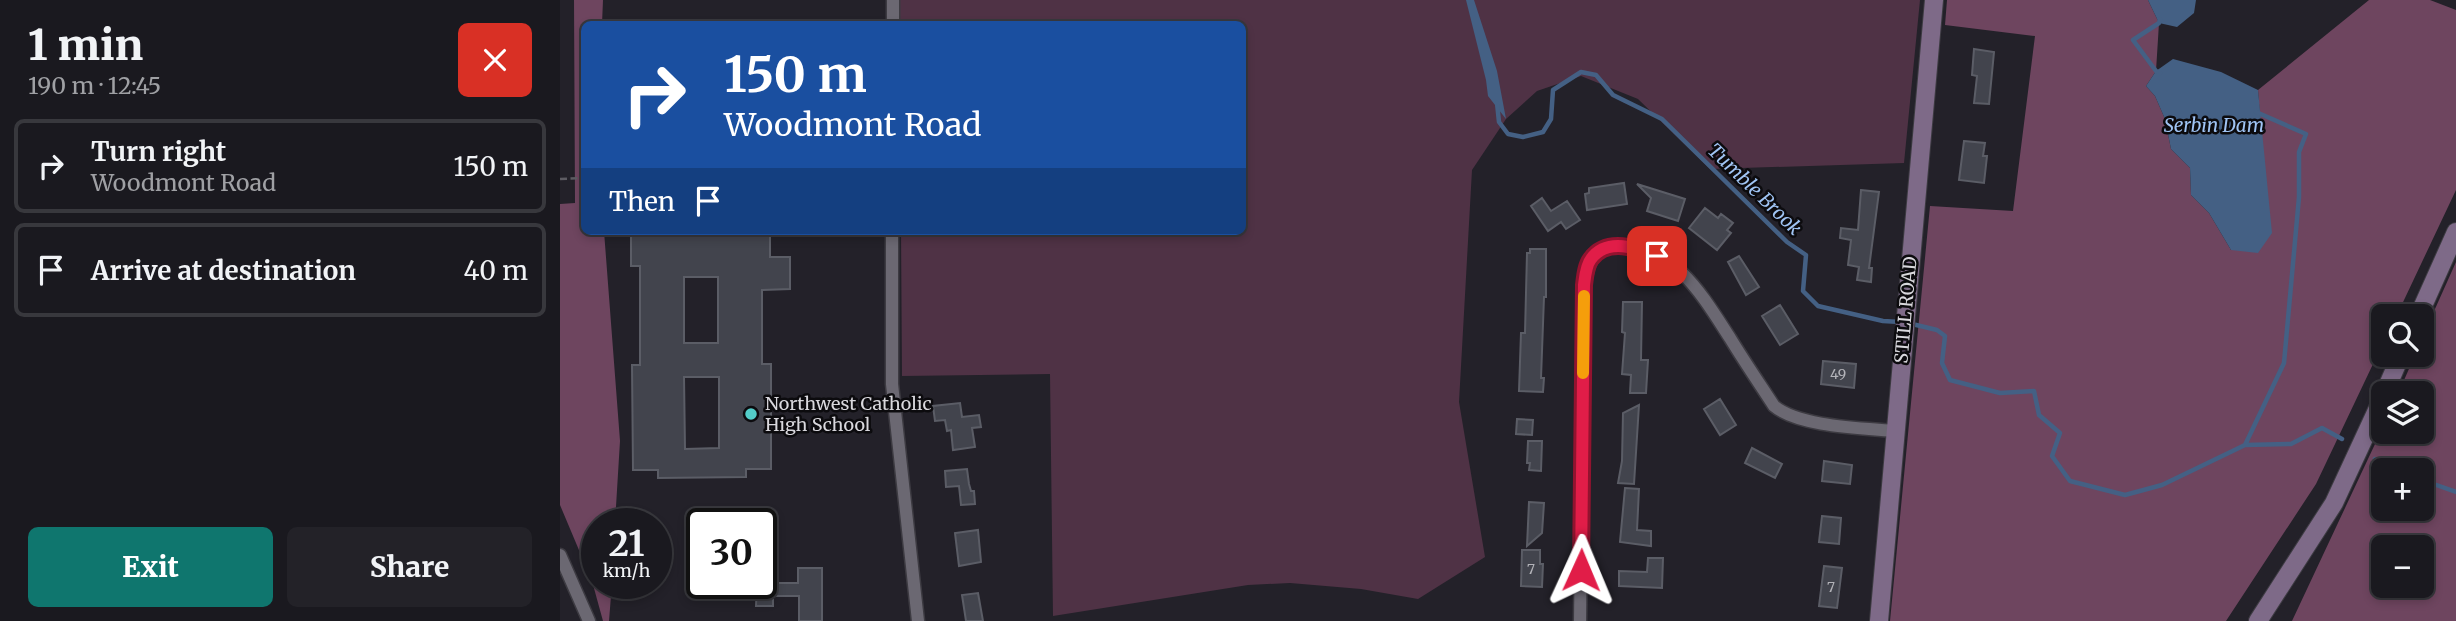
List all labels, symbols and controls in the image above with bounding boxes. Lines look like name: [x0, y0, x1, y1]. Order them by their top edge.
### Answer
text: 1 min: [28, 19, 143, 71]
button: close: [458, 23, 532, 97]
text: 150 m: [724, 44, 867, 105]
icon: right: [609, 49, 700, 140]
text: 190 m · 12:45: [28, 71, 161, 100]
text: Woodmont Road: [724, 105, 982, 145]
water label: Serbin Dam: [2164, 113, 2264, 137]
text: Turn right: [91, 135, 226, 168]
water label: Tumble Brook: [1703, 138, 1807, 240]
icon: right: [32, 147, 70, 185]
text: 150 m: [454, 150, 528, 183]
text: Woodmont Road: [91, 168, 276, 197]
icon: arrive: [689, 182, 727, 220]
text: Then: [609, 185, 675, 218]
pin: [1627, 226, 1687, 286]
icon: arrive: [1638, 237, 1676, 275]
icon: arrive: [32, 251, 70, 289]
text: Arrive at destination: [91, 254, 356, 287]
text: 40 m: [464, 254, 528, 287]
street label: STILL ROAD: [1889, 256, 1922, 364]
map controls: [2371, 304, 2434, 598]
button: search: [2371, 304, 2434, 367]
house number: 49: [1830, 365, 1846, 383]
button: layers: [2371, 381, 2434, 444]
place label: Northwest Catholic High School: [765, 392, 932, 436]
marker: Northwest Catholic High School: [743, 406, 759, 422]
button: +: [2371, 458, 2434, 521]
speed limit sign: 30: [686, 508, 777, 599]
text: 21: [609, 522, 644, 566]
button: Exit: [28, 527, 273, 607]
button: Share: [287, 527, 532, 607]
position arrow: [1544, 533, 1618, 607]
button: −: [2371, 535, 2434, 598]
text: km/h: [603, 559, 650, 582]
house number: 7: [1527, 560, 1535, 578]
house number: 7: [1827, 578, 1835, 596]

